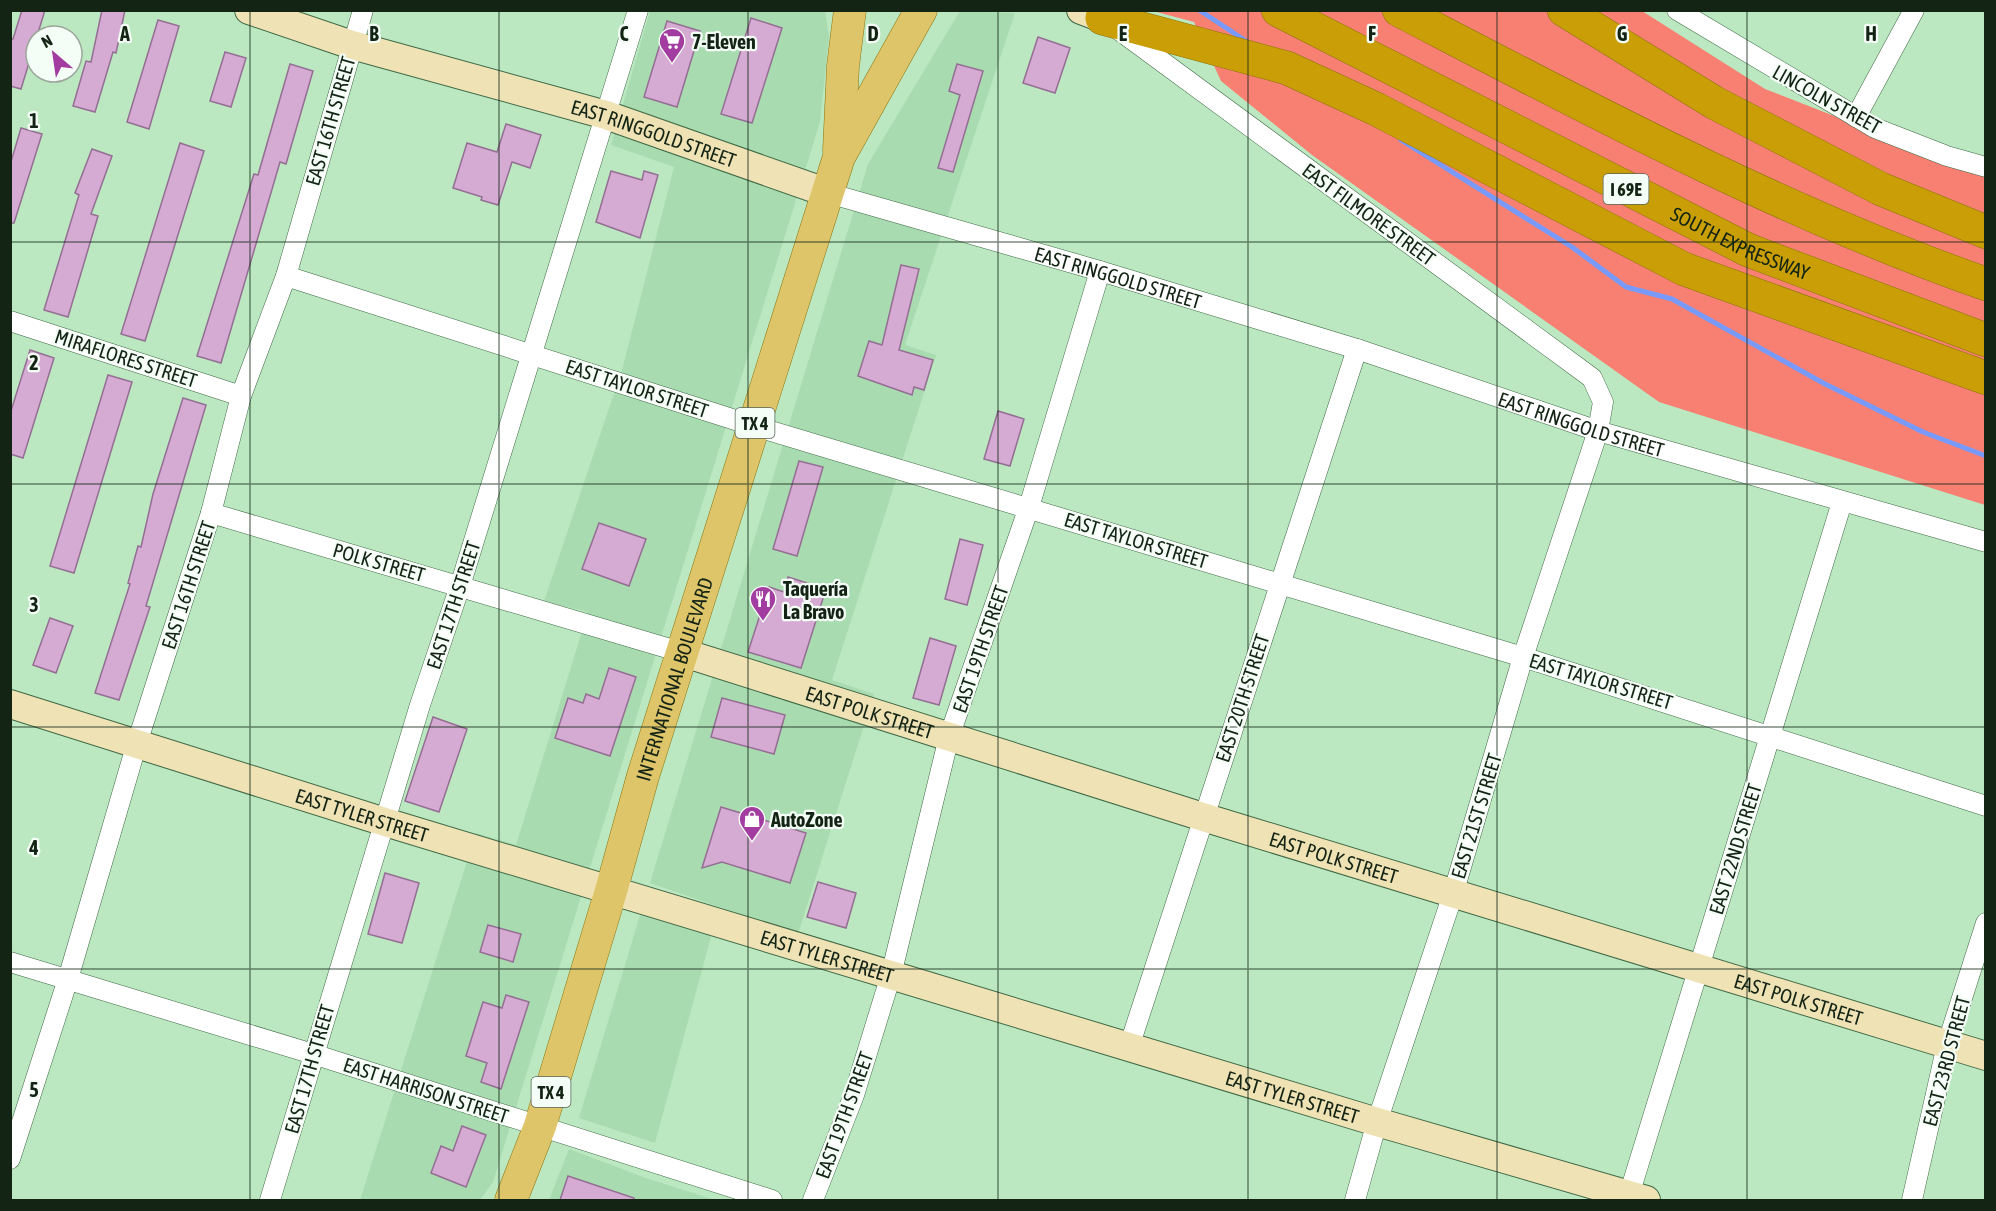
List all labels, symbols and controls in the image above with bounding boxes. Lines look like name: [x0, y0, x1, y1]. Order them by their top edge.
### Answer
text: A: [119, 22, 130, 45]
text: B: [369, 22, 379, 45]
text: C: [620, 22, 629, 45]
text: D: [867, 22, 879, 45]
text: E: [1119, 22, 1128, 45]
text: F: [1368, 22, 1376, 45]
text: G: [1617, 22, 1628, 45]
text: H: [1865, 22, 1877, 45]
north arrow: [24, 24, 84, 84]
supermarket icon: 7-Eleven: [657, 26, 687, 64]
place label: 7-Eleven: [692, 30, 756, 53]
text: N: [38, 31, 55, 51]
street label: EAST 16TH STREET: [301, 54, 359, 188]
street label: LINCOLN STREET: [1769, 60, 1885, 138]
street label: EAST RINGGOLD STREET: [569, 94, 739, 171]
text: 1: [29, 109, 39, 132]
street label: EAST FILMORE STREET: [1298, 158, 1440, 270]
road number: I 69E: [1604, 174, 1648, 204]
street label: SOUTH EXPRESSWAY: [1667, 201, 1813, 284]
street label: EAST RINGGOLD STREET: [1032, 241, 1204, 313]
street label: MIRAFLORES STREET: [52, 324, 200, 392]
text: 2: [29, 351, 39, 374]
street label: EAST TAYLOR STREET: [563, 354, 711, 422]
street label: EAST RINGGOLD STREET: [1495, 386, 1667, 461]
road number: TX 4: [736, 408, 774, 438]
street label: EAST TAYLOR STREET: [1062, 507, 1211, 573]
street label: EAST 16TH STREET: [156, 518, 220, 652]
street label: POLK STREET: [330, 538, 428, 586]
street label: EAST 17TH STREET: [421, 538, 485, 672]
street label: INTERNATIONAL BOULEVARD: [631, 574, 717, 783]
place label: Taquería La Bravo: [783, 577, 848, 623]
street label: EAST 19TH STREET: [947, 582, 1013, 716]
restaurant icon: Taquería La Bravo: [748, 584, 778, 622]
text: 3: [29, 593, 39, 616]
street label: EAST 20TH STREET: [1210, 631, 1274, 765]
street label: EAST TAYLOR STREET: [1527, 648, 1676, 714]
street label: EAST POLK STREET: [803, 681, 937, 743]
street label: EAST 21ST STREET: [1446, 750, 1506, 882]
street label: EAST 22ND STREET: [1704, 781, 1766, 917]
street label: EAST TYLER STREET: [293, 783, 432, 846]
shop icon: AutoZone: [737, 804, 767, 842]
place label: AutoZone: [770, 808, 843, 831]
street label: EAST POLK STREET: [1267, 826, 1401, 887]
text: 4: [28, 836, 39, 859]
street label: EAST TYLER STREET: [758, 925, 897, 987]
street label: EAST POLK STREET: [1732, 968, 1866, 1029]
street label: EAST 23RD STREET: [1918, 993, 1975, 1129]
street label: EAST 17TH STREET: [280, 1002, 338, 1136]
street label: EAST 19TH STREET: [810, 1048, 878, 1182]
street label: EAST HARRISON STREET: [340, 1052, 512, 1128]
street label: EAST TYLER STREET: [1223, 1065, 1362, 1127]
road number: TX 4: [532, 1077, 570, 1107]
text: 5: [29, 1078, 39, 1101]

